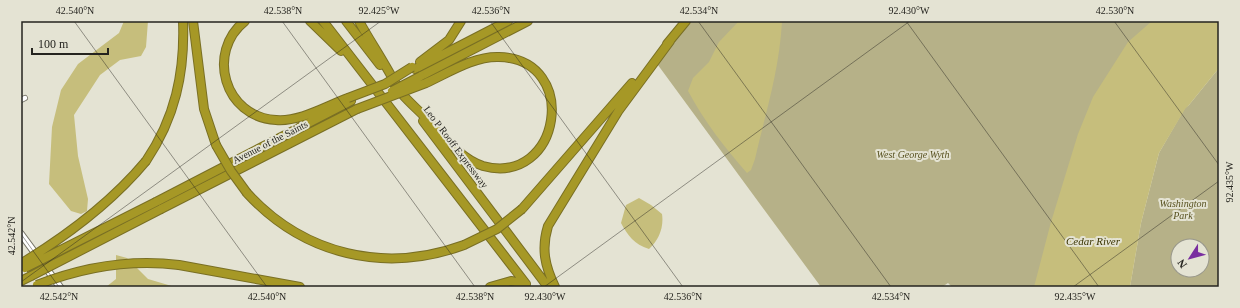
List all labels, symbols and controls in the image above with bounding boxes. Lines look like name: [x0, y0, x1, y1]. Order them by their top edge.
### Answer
text: 42.540°N: [56, 5, 94, 16]
text: 42.538°N: [264, 5, 302, 16]
text: 92.425°W: [359, 5, 400, 16]
text: 42.536°N: [472, 5, 510, 16]
text: 42.534°N: [680, 5, 718, 16]
text: 92.430°W: [889, 5, 930, 16]
text: 42.530°N: [1096, 5, 1134, 16]
scale bar: [32, 30, 108, 56]
text: 100 m: [38, 37, 69, 51]
street label: Leo P Rooff Expressway: [422, 104, 490, 190]
street label: Avenue of the Saints: [231, 118, 310, 166]
park label: West George Wyth: [877, 149, 949, 160]
text: 92.435°W: [1224, 161, 1235, 202]
park label: Washington Park: [1160, 198, 1206, 221]
text: 42.542°N: [6, 217, 17, 255]
water label: Cedar River: [1066, 235, 1121, 247]
north arrow: [1170, 238, 1210, 278]
text: N: [1175, 257, 1189, 271]
text: 42.542°N: [40, 291, 78, 302]
text: 42.540°N: [248, 291, 286, 302]
text: 42.538°N: [456, 291, 494, 302]
text: 92.430°W: [525, 291, 566, 302]
text: 42.536°N: [664, 291, 702, 302]
text: 42.534°N: [872, 291, 910, 302]
text: 92.435°W: [1055, 291, 1096, 302]

